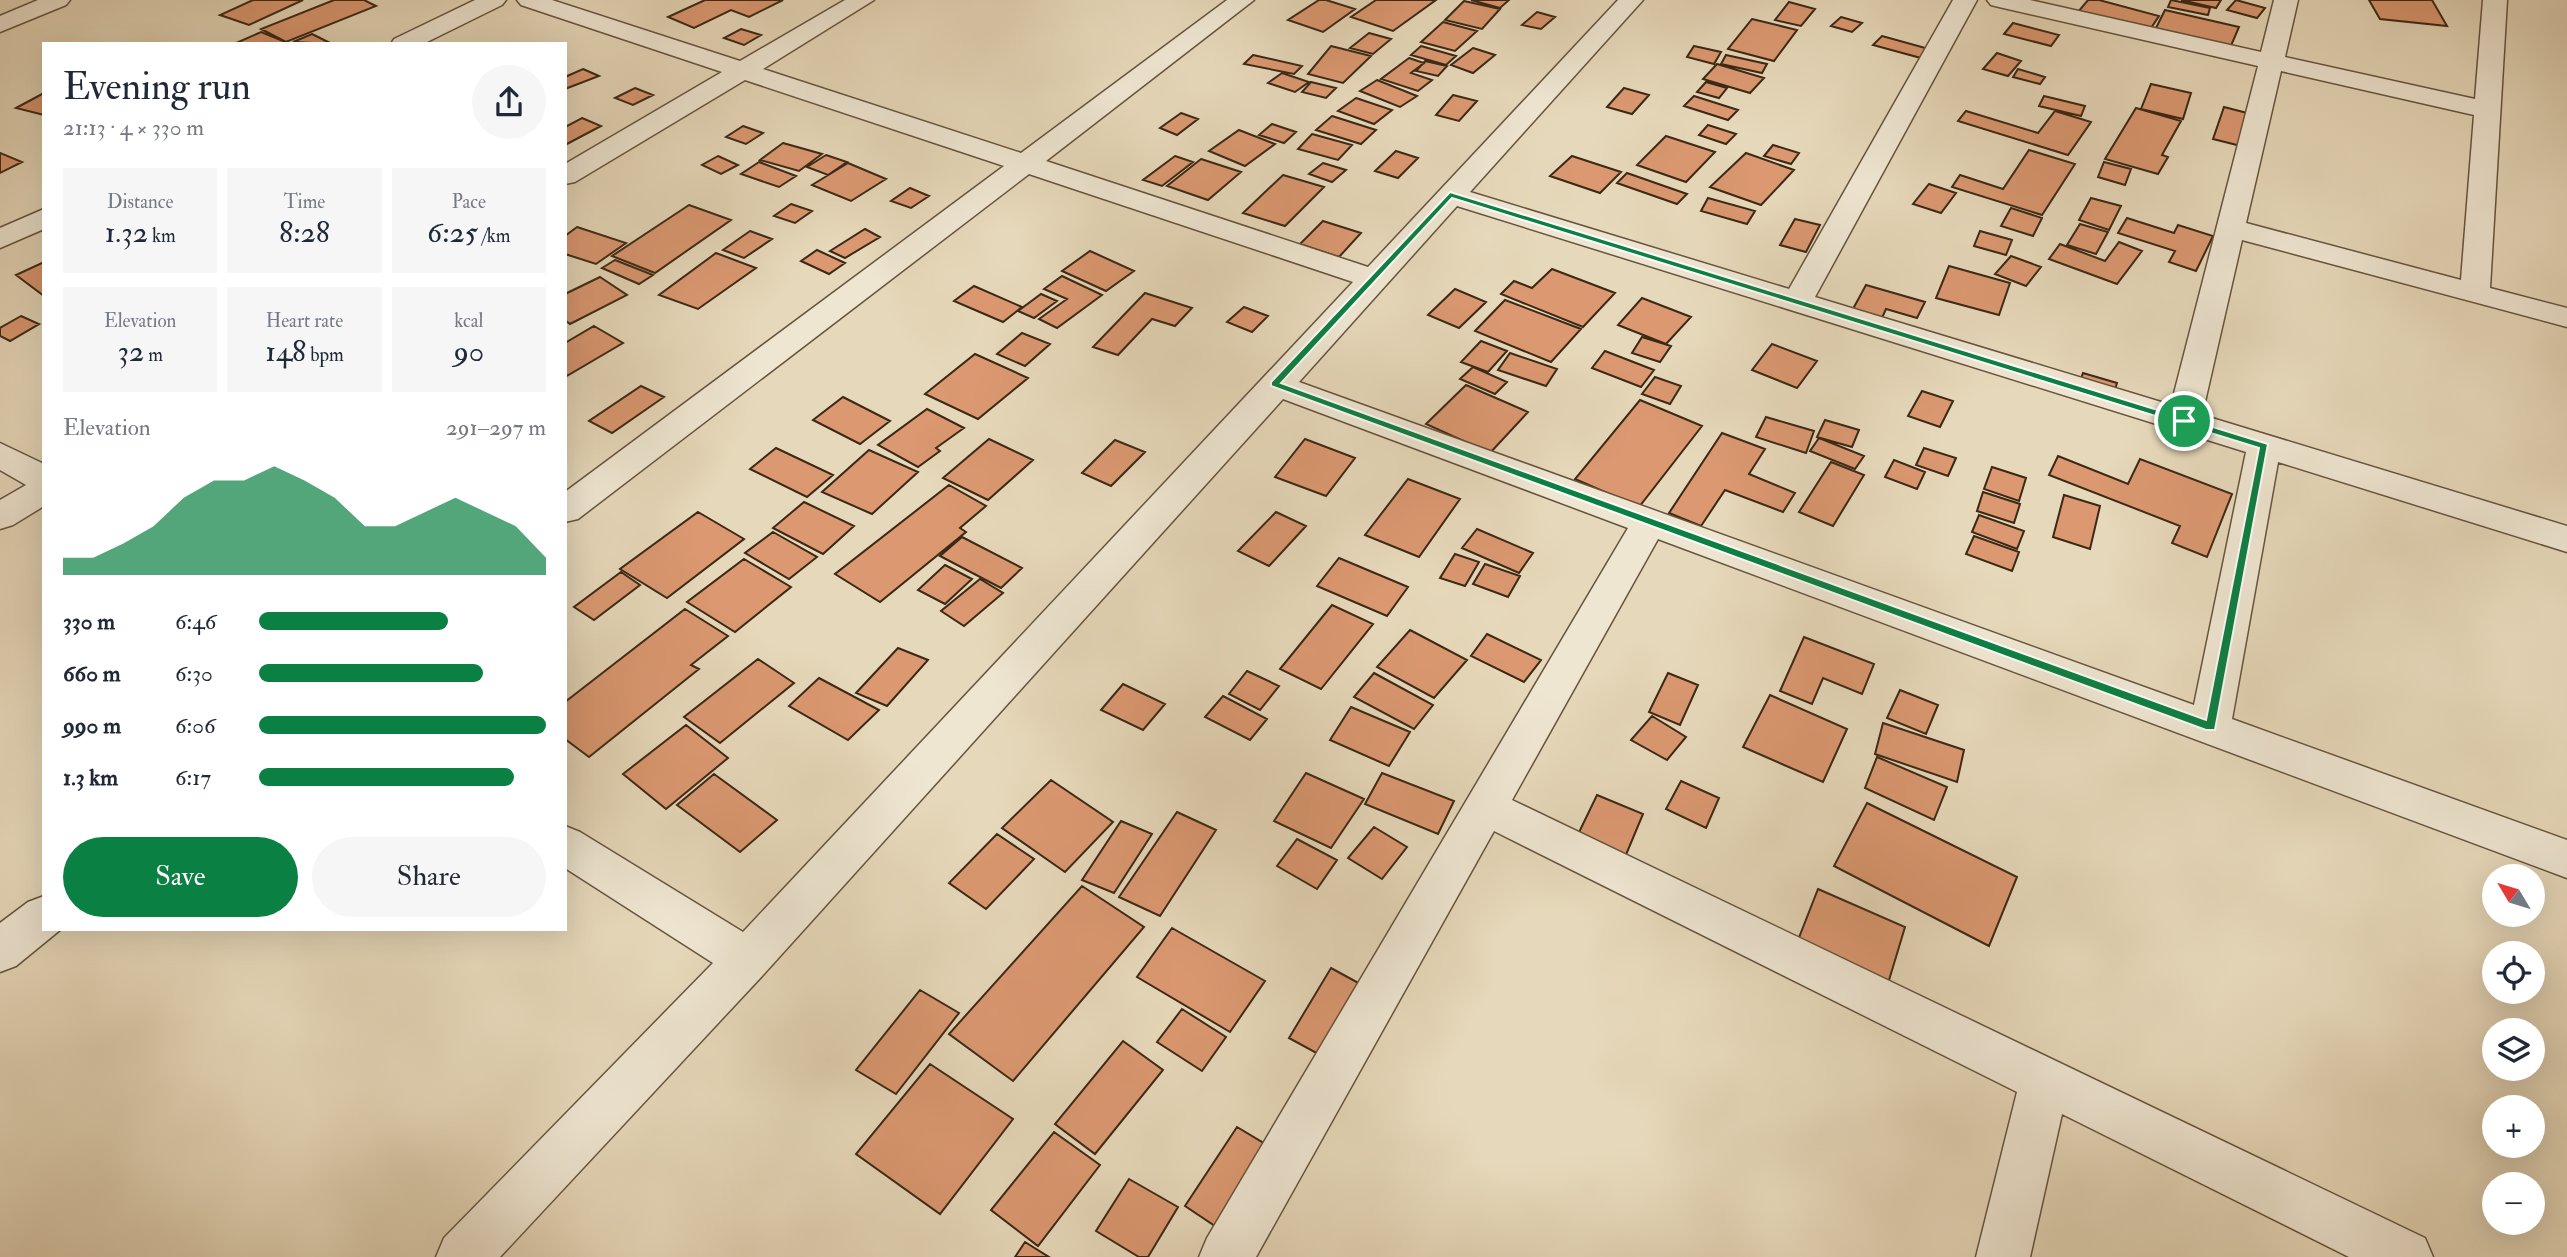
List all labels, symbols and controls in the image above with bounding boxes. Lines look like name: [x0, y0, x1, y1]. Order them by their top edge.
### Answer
text: Evening run: [63, 63, 251, 111]
button: share: [472, 65, 546, 139]
text: 21:13 · 4 × 330 m: [63, 113, 204, 142]
text: Distance: [107, 190, 173, 214]
text: Time: [284, 190, 325, 214]
text: Pace: [452, 190, 486, 214]
text: 1.32: [105, 214, 148, 251]
text: 8:28: [279, 214, 330, 251]
text: 6:25: [427, 214, 478, 251]
text: km: [148, 224, 176, 248]
text: /km: [478, 224, 511, 248]
text: Elevation: [104, 309, 176, 333]
text: Heart rate: [266, 309, 343, 333]
text: kcal: [454, 309, 483, 333]
text: 32: [117, 333, 144, 370]
text: 148: [265, 333, 306, 370]
text: 90: [453, 333, 484, 370]
text: m: [144, 343, 163, 367]
text: bpm: [306, 343, 344, 367]
pin: [2154, 391, 2214, 451]
icon: arrive: [2165, 402, 2203, 440]
text: Elevation: [63, 413, 151, 442]
text: 291–297 m: [446, 413, 546, 442]
text: 330 m: [63, 607, 115, 636]
text: 6:46: [175, 607, 216, 636]
text: 660 m: [63, 659, 121, 688]
text: 6:30: [175, 659, 213, 688]
text: 990 m: [63, 711, 121, 740]
text: 6:06: [175, 711, 216, 740]
text: 1.3 km: [63, 763, 118, 792]
text: 6:17: [175, 763, 211, 792]
button: Save: [63, 837, 298, 917]
button: Share: [312, 837, 546, 917]
north arrow: [2482, 864, 2544, 928]
map controls: [2482, 864, 2545, 1235]
button: locate: [2482, 941, 2545, 1004]
button: layers: [2482, 1018, 2545, 1081]
button: +: [2482, 1095, 2545, 1158]
button: −: [2482, 1172, 2545, 1235]

